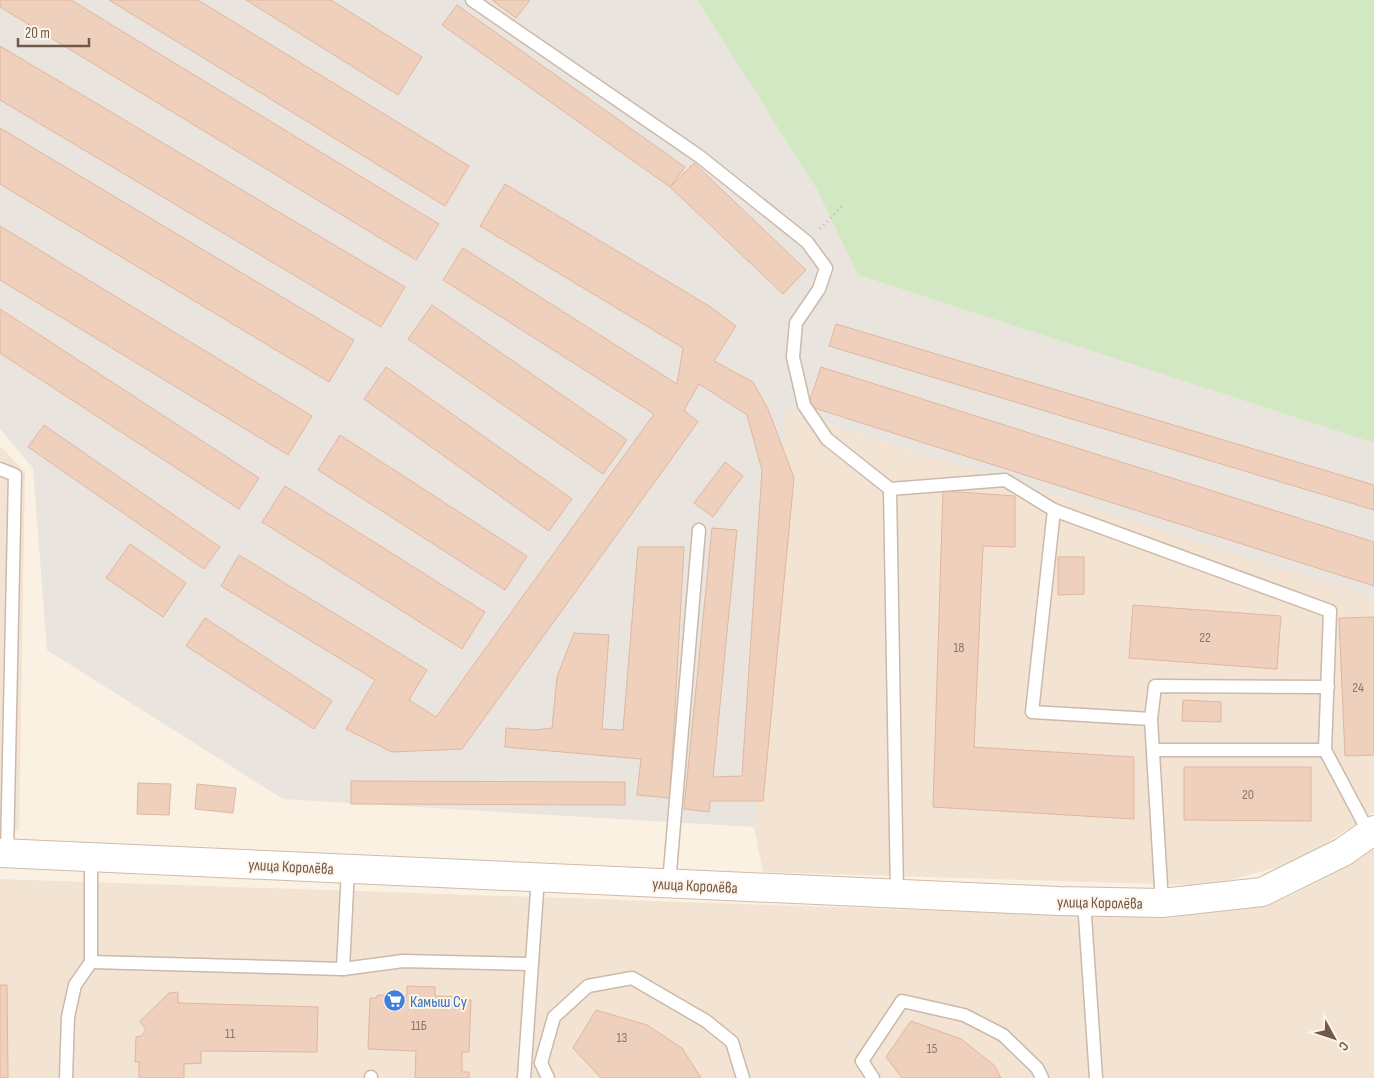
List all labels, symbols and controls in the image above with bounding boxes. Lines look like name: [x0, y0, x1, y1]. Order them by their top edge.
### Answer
scale bar: [18, 15, 89, 47]
text: 20 m: [25, 24, 50, 43]
house number: 22: [1199, 629, 1211, 646]
house number: 18: [953, 639, 965, 656]
house number: 24: [1352, 679, 1364, 696]
house number: 20: [1242, 786, 1254, 803]
street label: улица Королёва: [248, 856, 334, 879]
street label: улица Королёва: [652, 875, 738, 898]
street label: улица Королёва: [1057, 893, 1143, 914]
supermarket icon: Камыш Су: [382, 989, 406, 1013]
place label: Камыш Су: [410, 993, 467, 1012]
north arrow: [1309, 1013, 1359, 1063]
house number: 11Б: [411, 1017, 427, 1034]
house number: 11: [225, 1025, 235, 1042]
house number: 13: [617, 1029, 628, 1046]
text: С: [1335, 1038, 1352, 1054]
house number: 15: [927, 1040, 938, 1057]

